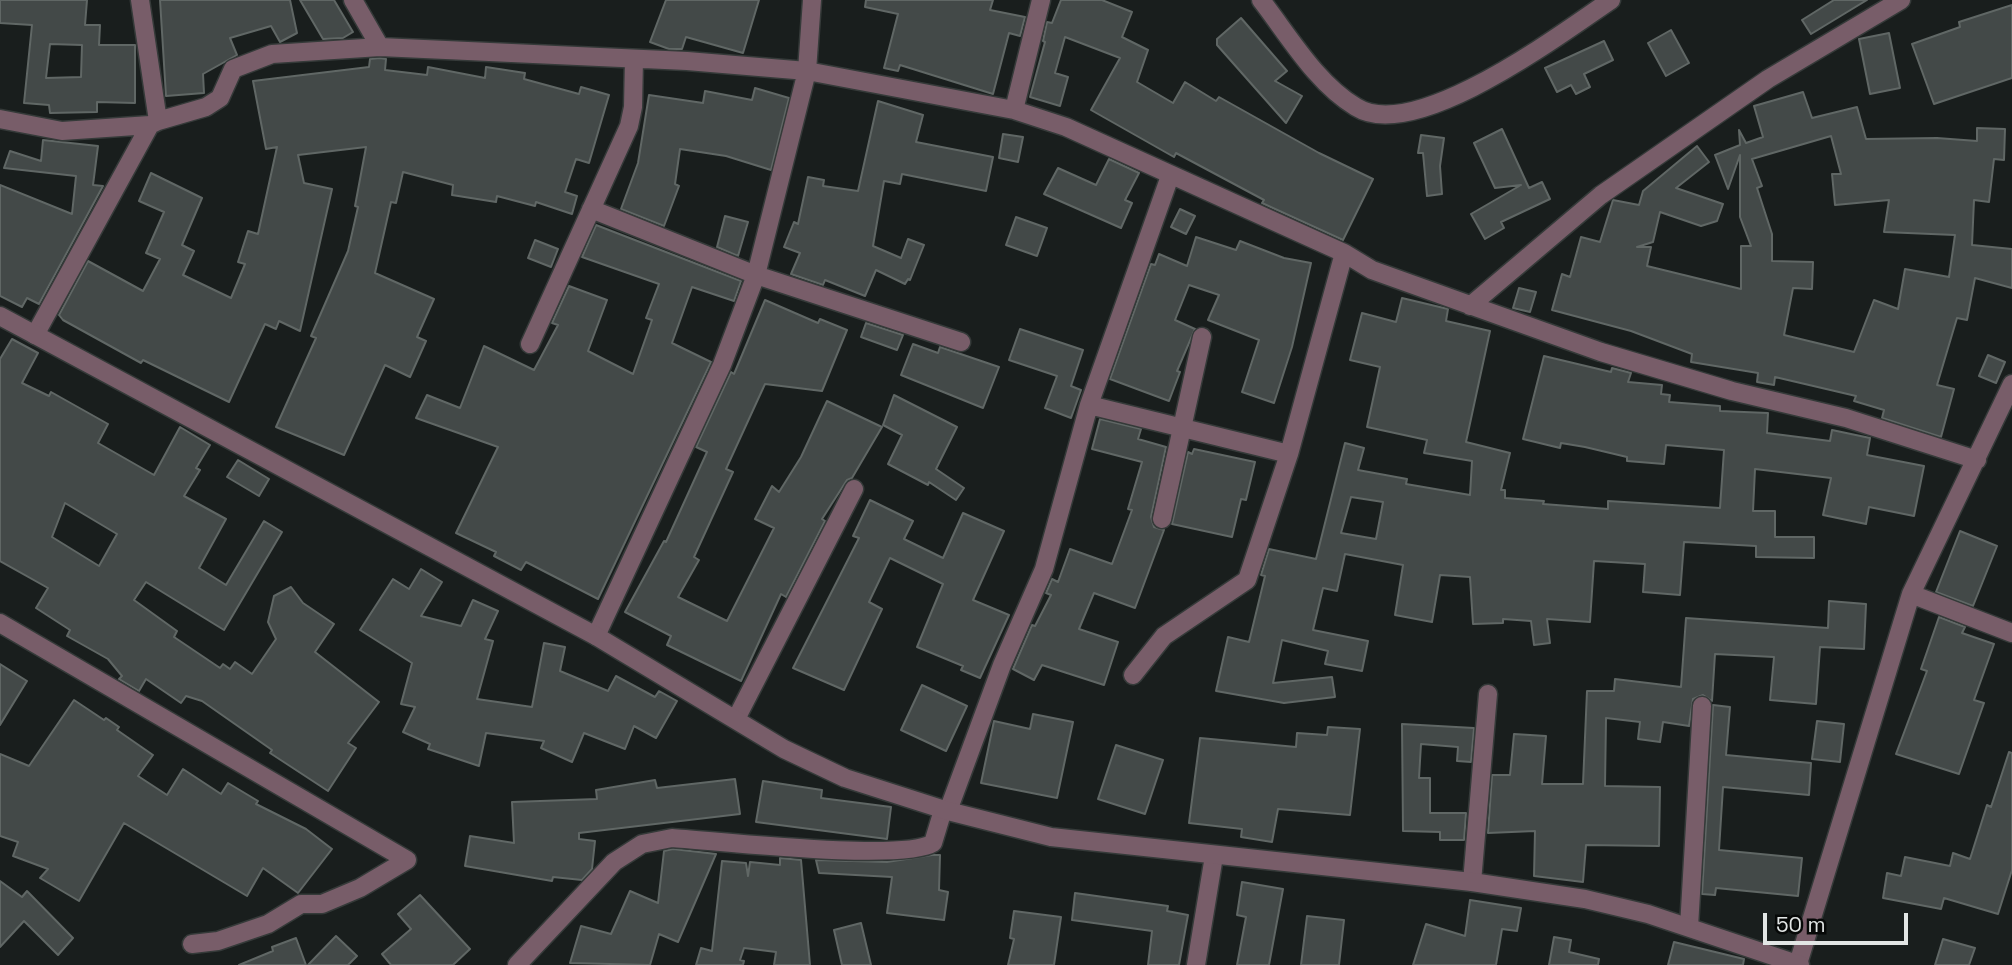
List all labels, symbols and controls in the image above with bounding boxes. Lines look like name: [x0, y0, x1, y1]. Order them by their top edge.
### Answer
scale bar: [1767, 898, 1912, 942]
text: 50 m: [1776, 911, 1826, 938]

